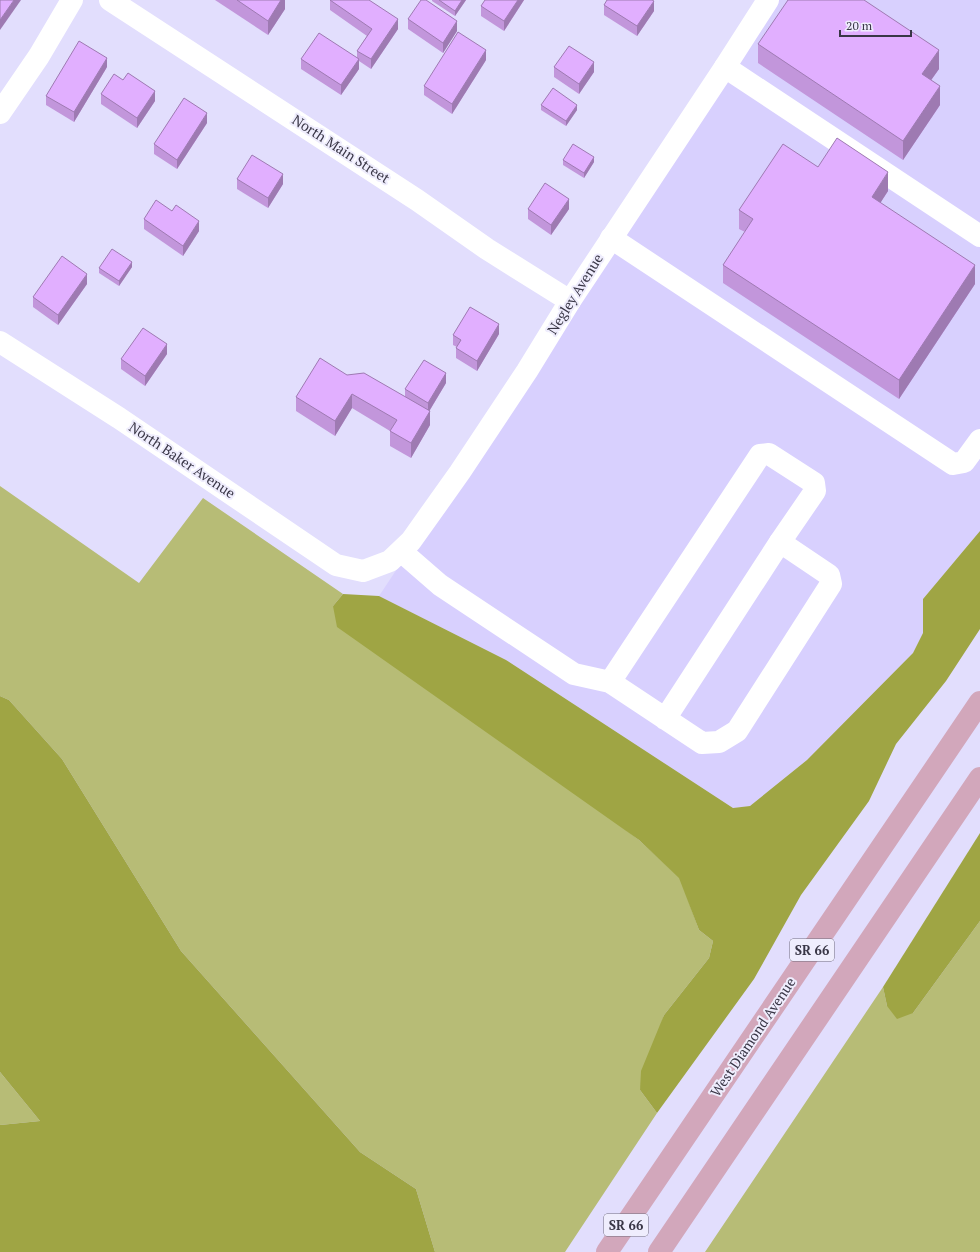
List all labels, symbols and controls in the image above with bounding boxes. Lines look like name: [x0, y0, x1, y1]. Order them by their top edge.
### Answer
scale bar: [840, 12, 911, 38]
text: 20 m: [846, 18, 873, 33]
street label: North Main Street: [289, 110, 394, 188]
street label: Negley Avenue: [542, 250, 607, 338]
street label: North Baker Avenue: [125, 417, 239, 502]
road number: SR 66: [790, 939, 834, 961]
street label: West Diamond Avenue: [706, 973, 800, 1100]
road number: SR 66: [604, 1214, 648, 1236]

